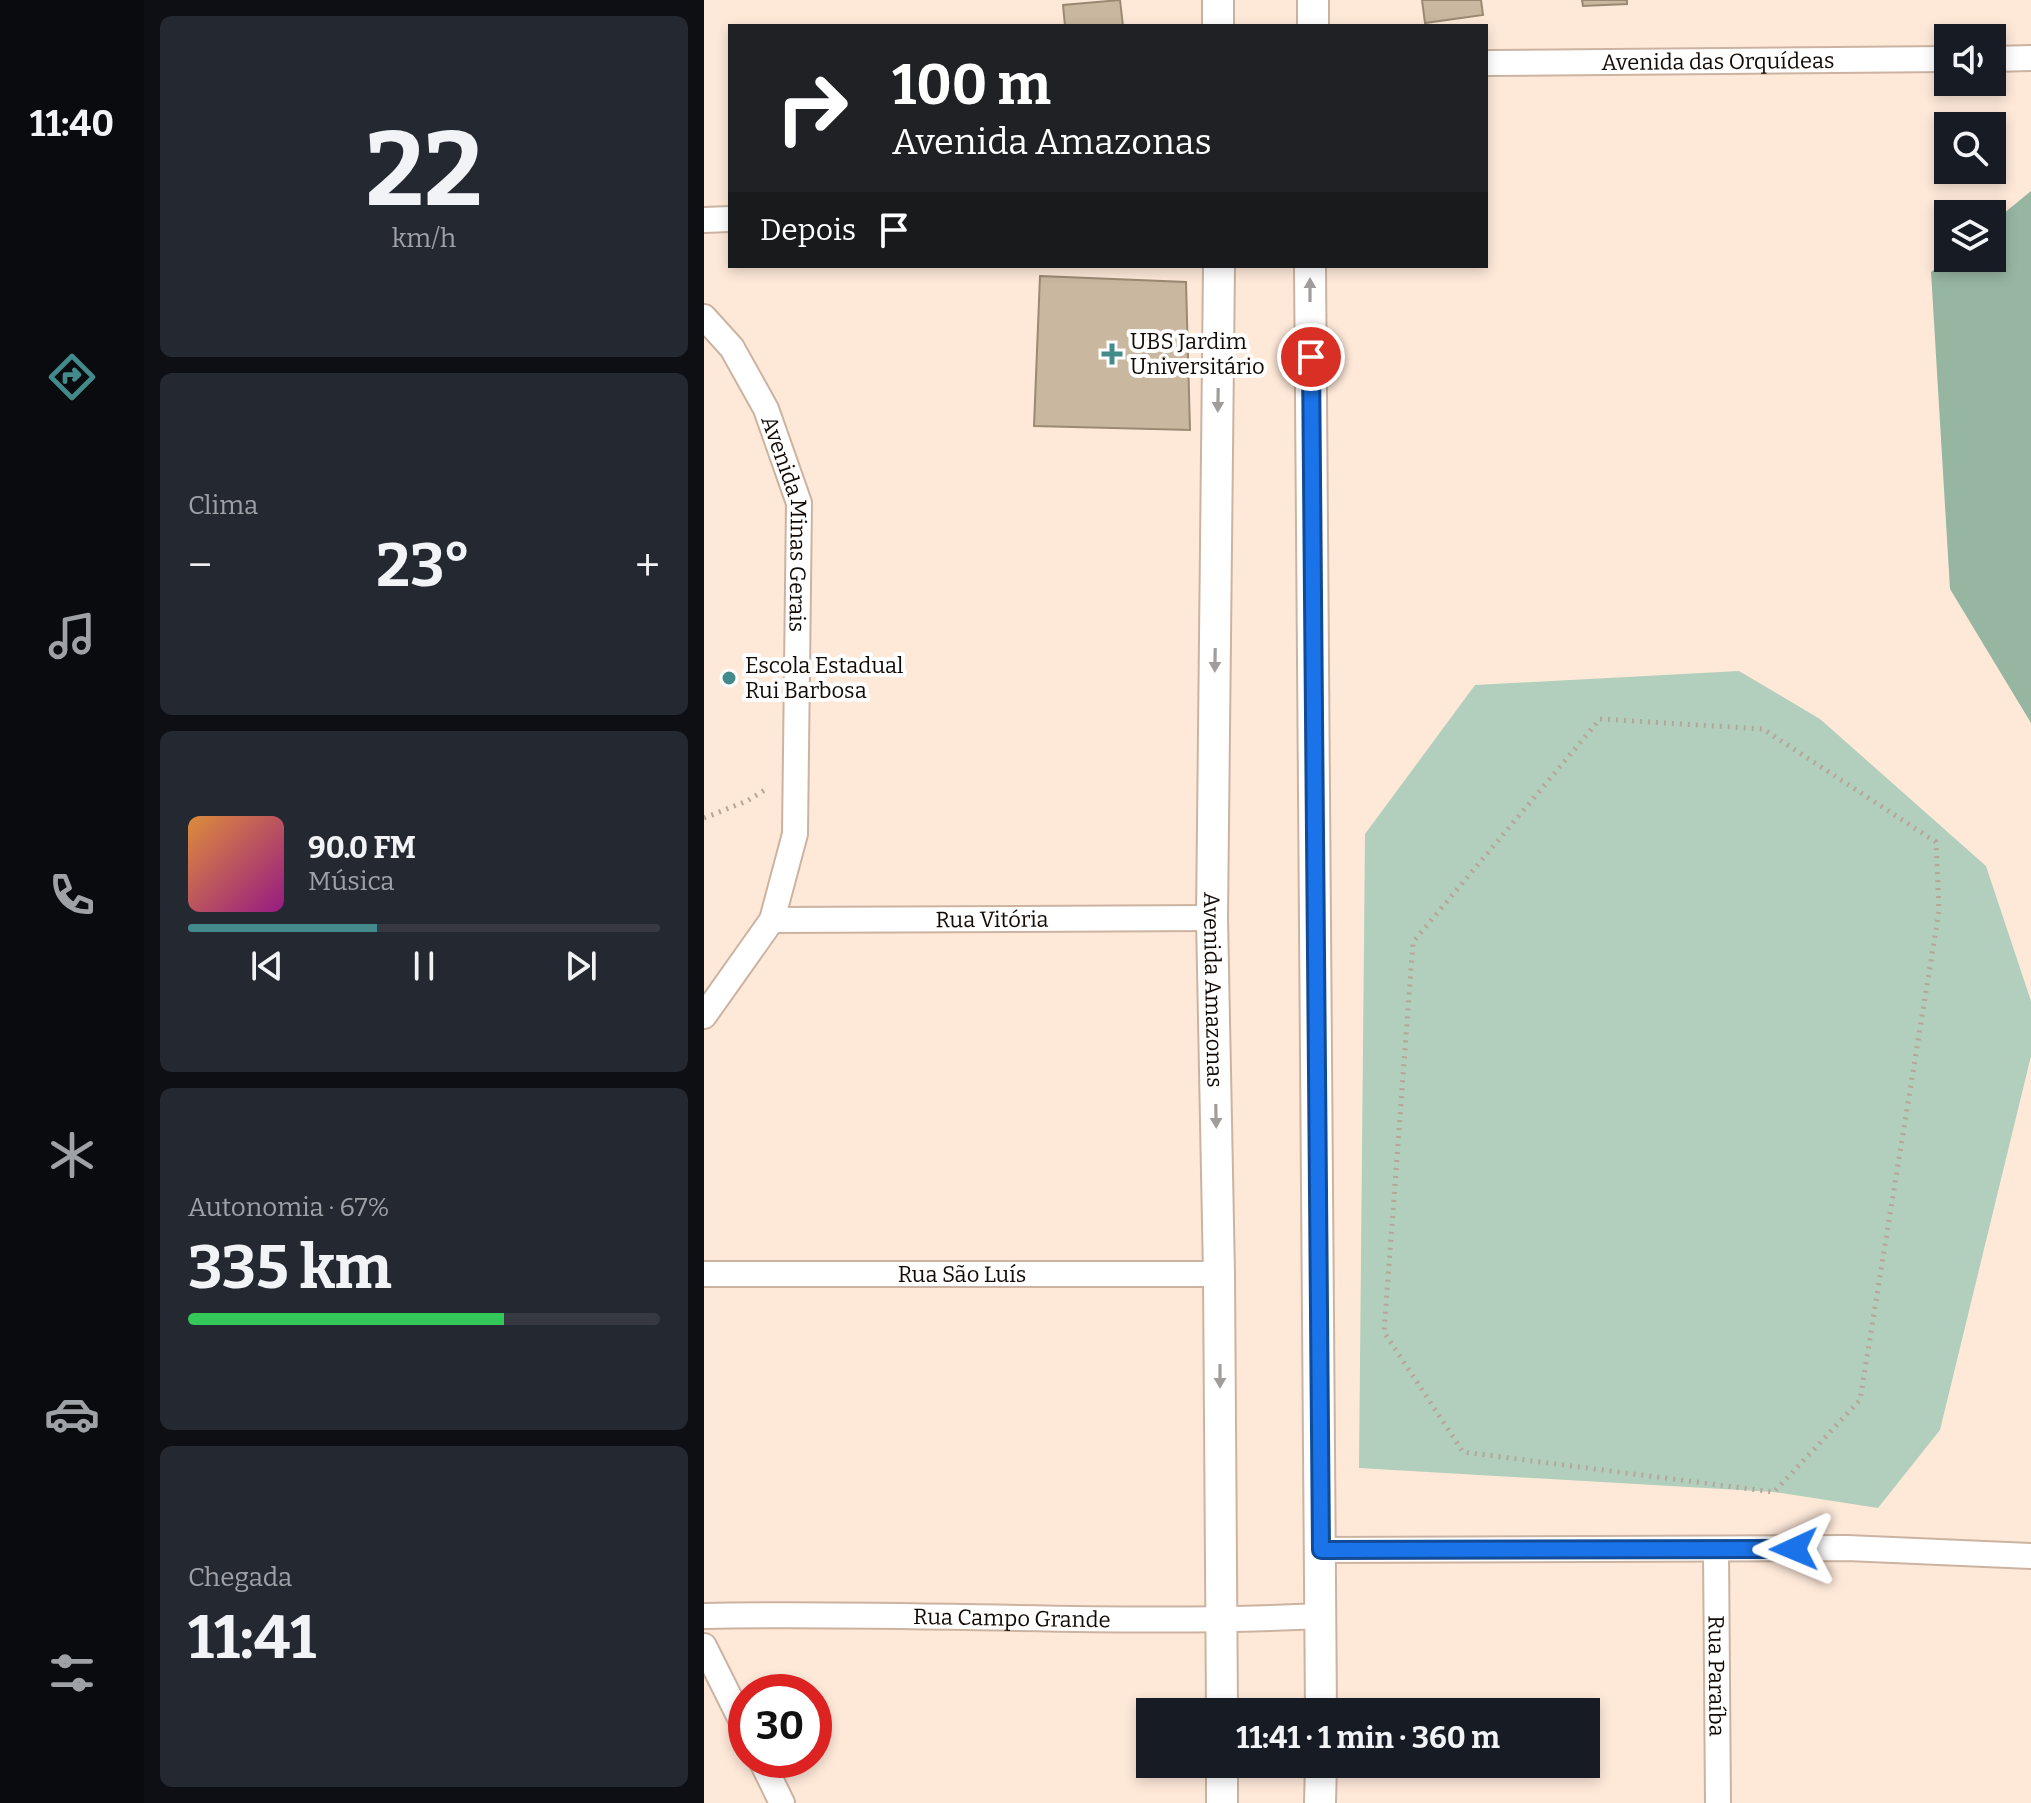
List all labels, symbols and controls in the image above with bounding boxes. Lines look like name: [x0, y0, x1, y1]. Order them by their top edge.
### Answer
map controls: [1934, 24, 2006, 272]
button: sound: [1934, 24, 2006, 96]
street label: Avenida das Orquídeas: [1601, 46, 1835, 75]
text: 100 m: [892, 52, 1051, 119]
icon: right: [760, 56, 864, 160]
text: 11:40: [30, 102, 114, 146]
text: 22: [365, 108, 483, 233]
button: search: [1934, 112, 2006, 184]
text: Avenida Amazonas: [892, 120, 1212, 164]
button: layers: [1934, 200, 2006, 272]
icon: arrive: [872, 208, 916, 252]
text: Depois: [760, 212, 856, 248]
text: km/h: [392, 223, 456, 254]
one-way arrow: [1304, 277, 1316, 302]
pin: [1277, 323, 1345, 391]
place label: UBS Jardim Universitário: [1130, 328, 1265, 380]
icon: arrive: [1289, 335, 1333, 379]
marker: UBS Jardim Universitário: [1101, 343, 1123, 365]
icon: directions: [44, 349, 100, 405]
one-way arrow: [1212, 388, 1224, 413]
street label: Avenida Minas Gerais: [756, 412, 813, 632]
text: Clima: [188, 490, 258, 521]
text: 23°: [376, 530, 471, 602]
text: −: [188, 539, 212, 592]
text: +: [635, 539, 660, 592]
icon: music: [44, 608, 100, 664]
one-way arrow: [1209, 648, 1221, 673]
place label: Escola Estadual Rui Barbosa: [745, 652, 903, 704]
marker: Escola Estadual Rui Barbosa: [720, 669, 738, 687]
text: 90.0 FM: [308, 830, 416, 866]
text: Música: [308, 866, 395, 897]
icon: phone: [44, 867, 100, 923]
street label: Avenida Amazonas: [1198, 892, 1229, 1088]
street label: Rua Vitória: [935, 905, 1049, 933]
icon: previous: [245, 944, 289, 988]
icon: pause: [402, 944, 446, 988]
icon: next: [559, 944, 603, 988]
one-way arrow: [1210, 1104, 1222, 1129]
icon: climate: [44, 1127, 100, 1183]
text: Autonomia · 67%: [188, 1192, 389, 1223]
text: 335 km: [188, 1232, 392, 1304]
street label: Rua São Luís: [898, 1261, 1026, 1288]
one-way arrow: [1214, 1364, 1226, 1389]
icon: car: [44, 1386, 100, 1442]
position arrow: [1752, 1507, 1836, 1591]
text: Chegada: [188, 1562, 292, 1593]
text: 11:41: [188, 1602, 316, 1674]
street label: Rua Campo Grande: [913, 1603, 1111, 1633]
street label: Rua Paraíba: [1703, 1615, 1731, 1737]
icon: filters: [44, 1645, 100, 1701]
speed limit sign: 30: [728, 1674, 832, 1778]
text: 11:41 · 1 min · 360 m: [1236, 1720, 1500, 1756]

